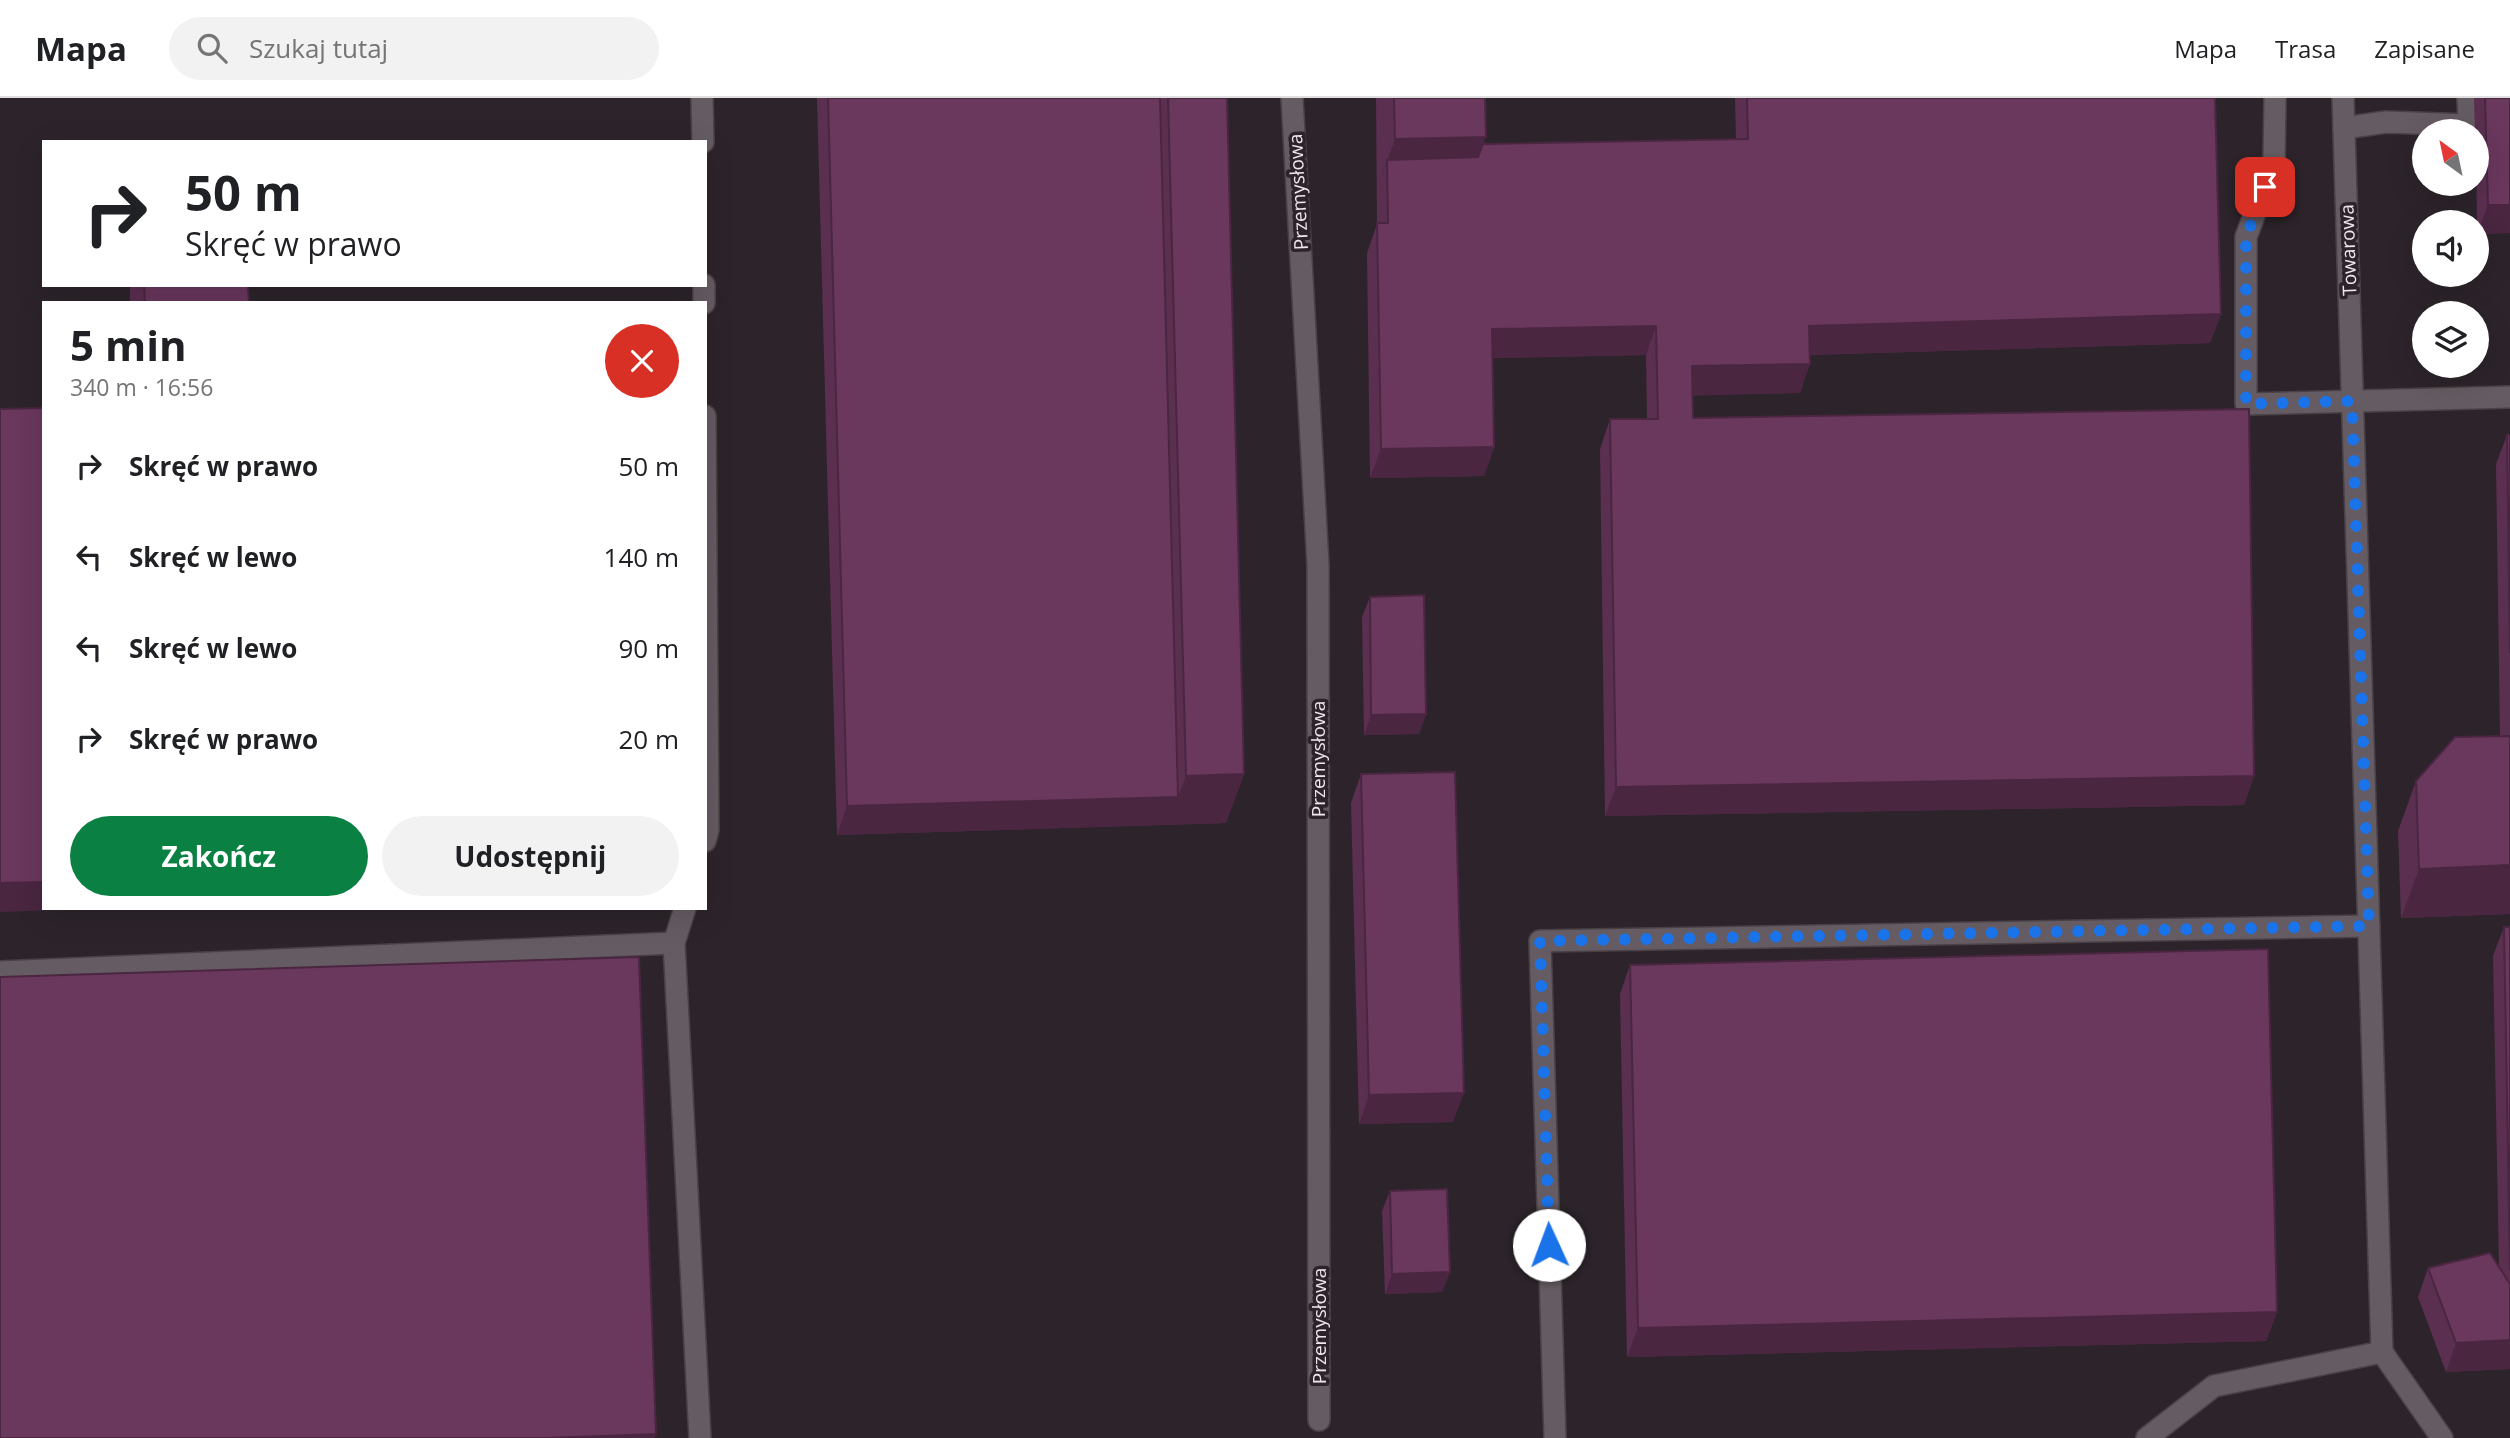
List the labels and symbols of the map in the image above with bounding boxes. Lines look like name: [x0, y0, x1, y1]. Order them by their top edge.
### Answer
north arrow: [2412, 119, 2488, 196]
street label: Przemysłowa: [1282, 133, 1314, 251]
pin: [2235, 157, 2295, 217]
street label: Towarowa: [2333, 204, 2363, 296]
street label: Przemysłowa: [1305, 701, 1331, 817]
position arrow: [1512, 1208, 1586, 1282]
street label: Przemysłowa: [1306, 1268, 1332, 1384]

